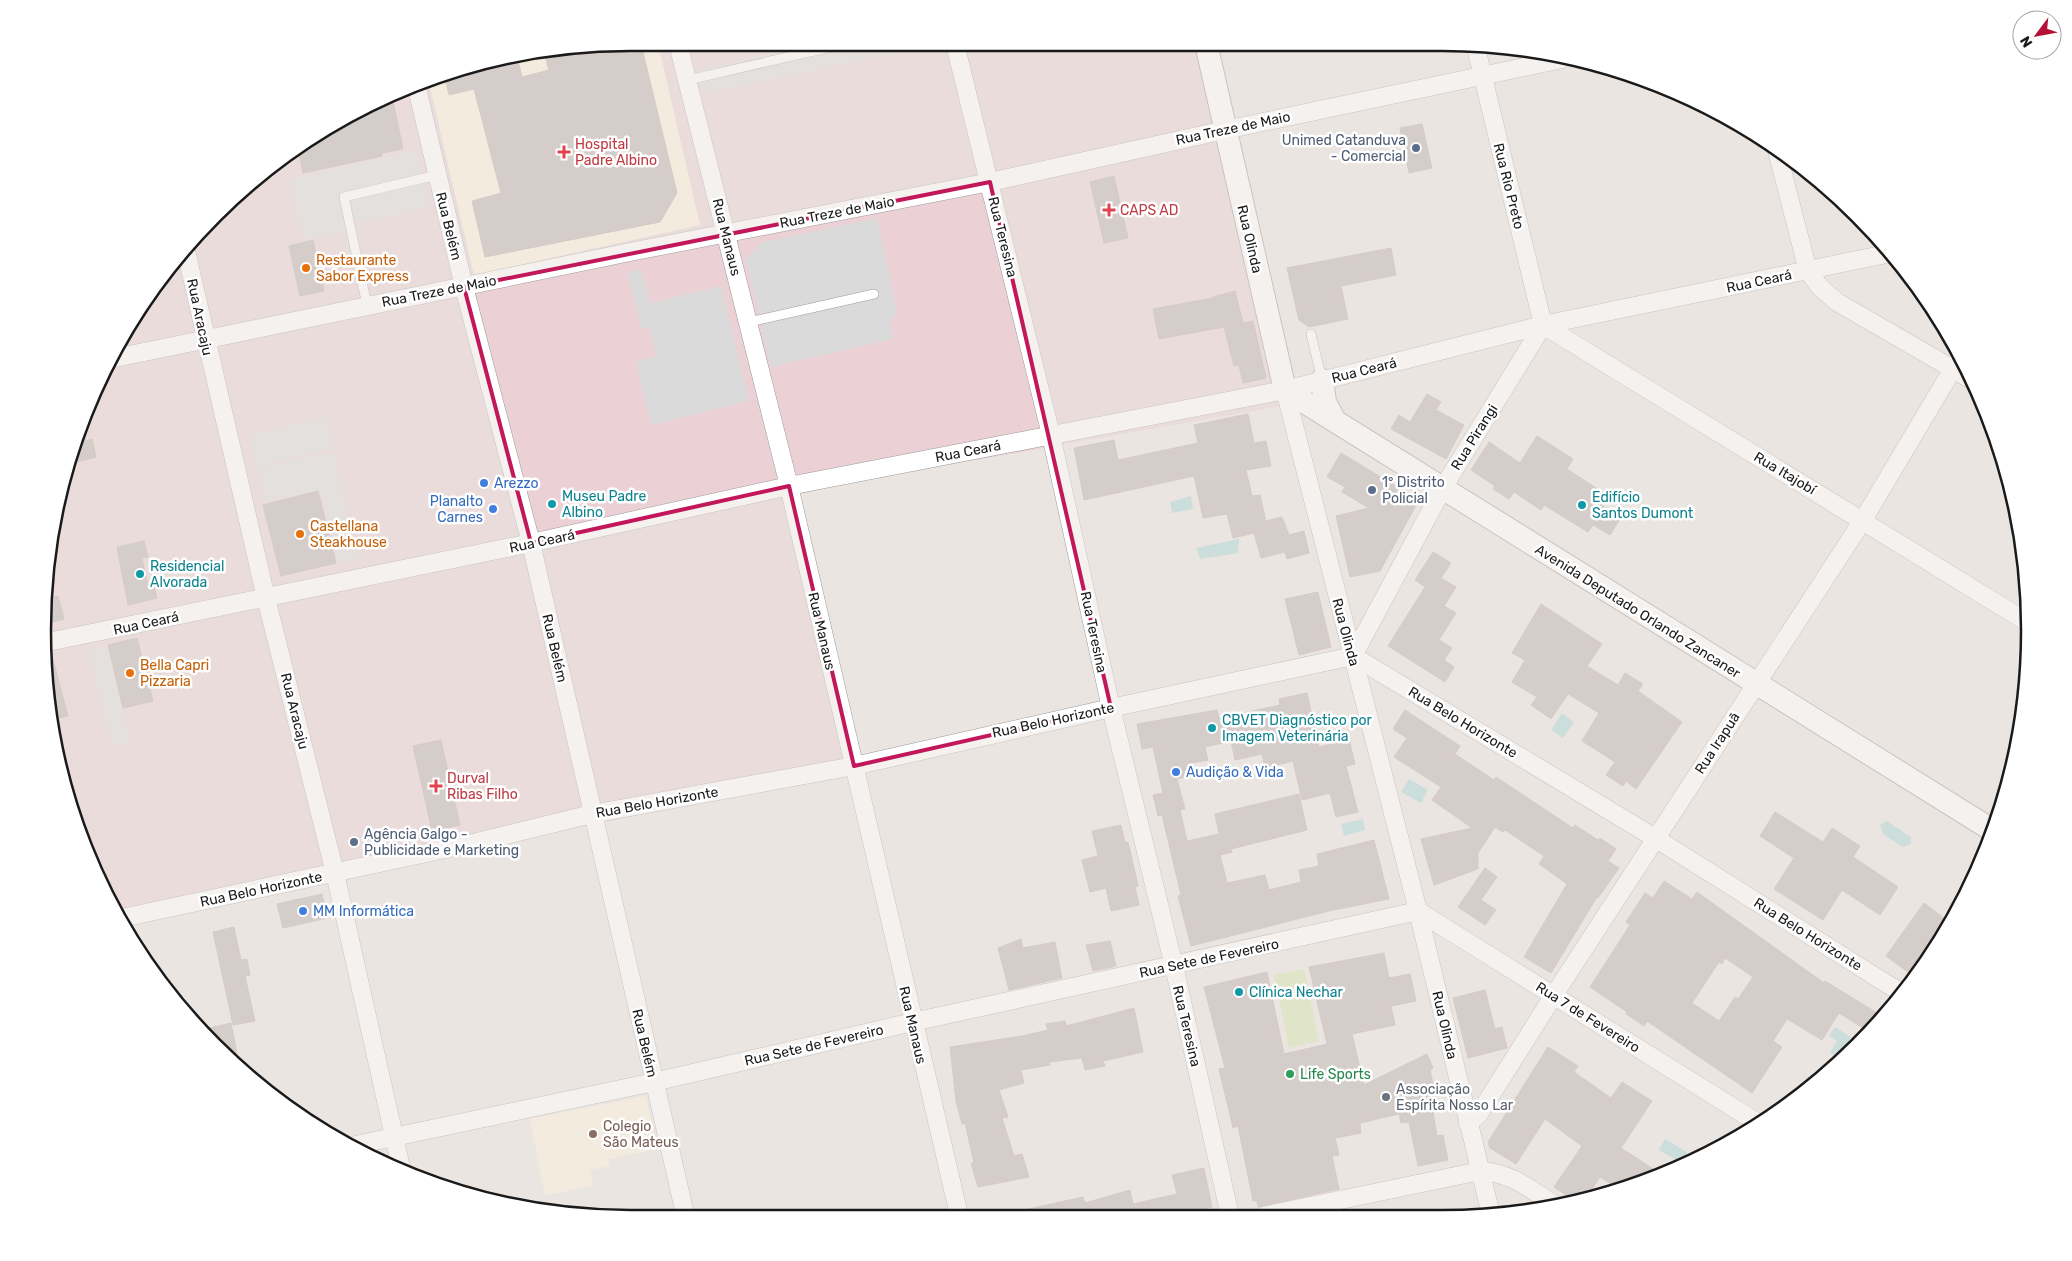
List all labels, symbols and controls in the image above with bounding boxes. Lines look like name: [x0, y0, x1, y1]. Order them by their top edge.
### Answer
north arrow: [2012, 10, 2062, 60]
text: N: [2017, 33, 2036, 50]
street label: Rua Treze de Maio: [1174, 108, 1292, 149]
place label: Unimed Catanduva - Comercial: [1282, 132, 1406, 165]
place label: Hospital Padre Albino: [575, 136, 657, 169]
street label: Rua Rio Preto: [1490, 141, 1527, 231]
marker: Unimed Catanduva - Comercial: [1410, 142, 1422, 154]
marker: Hospital Padre Albino: [557, 145, 571, 159]
street label: Rua Belém: [432, 190, 465, 262]
street label: Rua Treze de Maio: [778, 193, 896, 232]
street label: Rua Teresina: [984, 195, 1021, 279]
street label: Rua Manaus: [709, 197, 744, 278]
place label: CAPS AD: [1120, 202, 1178, 219]
marker: CAPS AD: [1102, 203, 1116, 217]
street label: Rua Olinda: [1233, 203, 1266, 275]
place label: Restaurante Sabor Express: [316, 252, 409, 285]
marker: Restaurante Sabor Express: [300, 262, 312, 274]
street label: Rua Ceará: [1725, 266, 1793, 297]
street label: Rua Treze de Maio: [380, 272, 498, 311]
street label: Rua Aracaju: [183, 277, 216, 357]
street label: Rua Ceará: [1330, 354, 1398, 387]
street label: Rua Pirangi: [1448, 401, 1501, 473]
street label: Rua Ceará: [934, 437, 1002, 466]
street label: Rua Itajobí: [1751, 448, 1819, 499]
place label: 1° Distrito Policial: [1382, 474, 1445, 507]
place label: Arezzo: [494, 475, 539, 492]
marker: Arezzo: [478, 477, 490, 489]
marker: 1° Distrito Policial: [1366, 484, 1378, 496]
place label: Museu Padre Albino: [562, 488, 646, 521]
place label: Edifício Santos Dumont: [1592, 489, 1694, 522]
place label: Planalto Carnes: [430, 493, 483, 526]
marker: Museu Padre Albino: [546, 498, 558, 510]
marker: Edifício Santos Dumont: [1576, 499, 1588, 511]
marker: Planalto Carnes: [487, 503, 499, 515]
place label: Castellana Steakhouse: [310, 518, 387, 551]
street label: Rua Ceará: [508, 526, 576, 557]
marker: Castellana Steakhouse: [294, 528, 306, 540]
street label: Avenida Deputado Orlando Zancaner: [1532, 541, 1744, 682]
place label: Residencial Alvorada: [150, 558, 224, 591]
marker: Residencial Alvorada: [134, 568, 146, 580]
street label: Rua Teresina: [1077, 590, 1110, 674]
street label: Rua Manaus: [804, 591, 839, 672]
street label: Rua Olinda: [1328, 596, 1363, 668]
street label: Rua Ceará: [112, 608, 180, 639]
street label: Rua Belém: [538, 612, 571, 684]
place label: Bella Capri Pizzaria: [140, 657, 209, 690]
marker: Bella Capri Pizzaria: [124, 667, 136, 679]
street label: Rua Aracaju: [277, 671, 312, 751]
street label: Rua Belo Horizonte: [1405, 683, 1521, 762]
street label: Rua Belo Horizonte: [991, 699, 1116, 742]
street label: Rua Irapuã: [1691, 709, 1744, 777]
place label: CBVET Diagnóstico por Imagem Veterinária: [1222, 712, 1373, 745]
marker: CBVET Diagnóstico por Imagem Veterinária: [1206, 722, 1218, 734]
place label: Audição & Vida: [1186, 764, 1284, 781]
marker: Audição & Vida: [1170, 766, 1182, 778]
place label: Durval Ribas Filho: [447, 770, 518, 803]
marker: Durval Ribas Filho: [429, 779, 443, 793]
street label: Rua Belo Horizonte: [594, 783, 720, 822]
place label: Agência Galgo - Publicidade e Marketing: [364, 826, 519, 859]
marker: Agência Galgo - Publicidade e Marketing: [348, 836, 360, 848]
street label: Rua Belo Horizonte: [199, 868, 324, 911]
street label: Rua Belo Horizonte: [1751, 894, 1865, 975]
place label: MM Informática: [313, 903, 414, 920]
marker: MM Informática: [297, 905, 309, 917]
street label: Rua Sete de Fevereiro: [1138, 935, 1280, 982]
street label: Rua 7 de Fevereiro: [1533, 979, 1643, 1056]
street label: Rua Teresina: [1169, 984, 1204, 1068]
place label: Clínica Nechar: [1249, 984, 1343, 1001]
street label: Rua Manaus: [895, 985, 930, 1066]
marker: Clínica Nechar: [1233, 986, 1245, 998]
street label: Rua Olinda: [1428, 989, 1461, 1061]
street label: Rua Belém: [628, 1007, 661, 1079]
street label: Rua Sete de Fevereiro: [743, 1021, 885, 1070]
place label: Life Sports: [1300, 1066, 1371, 1083]
marker: Life Sports: [1284, 1068, 1296, 1080]
place label: Associação Espírita Nosso Lar: [1396, 1081, 1514, 1114]
marker: Associação Espírita Nosso Lar: [1380, 1091, 1392, 1103]
place label: Colegio São Mateus: [603, 1118, 679, 1151]
marker: Colegio São Mateus: [587, 1128, 599, 1140]

